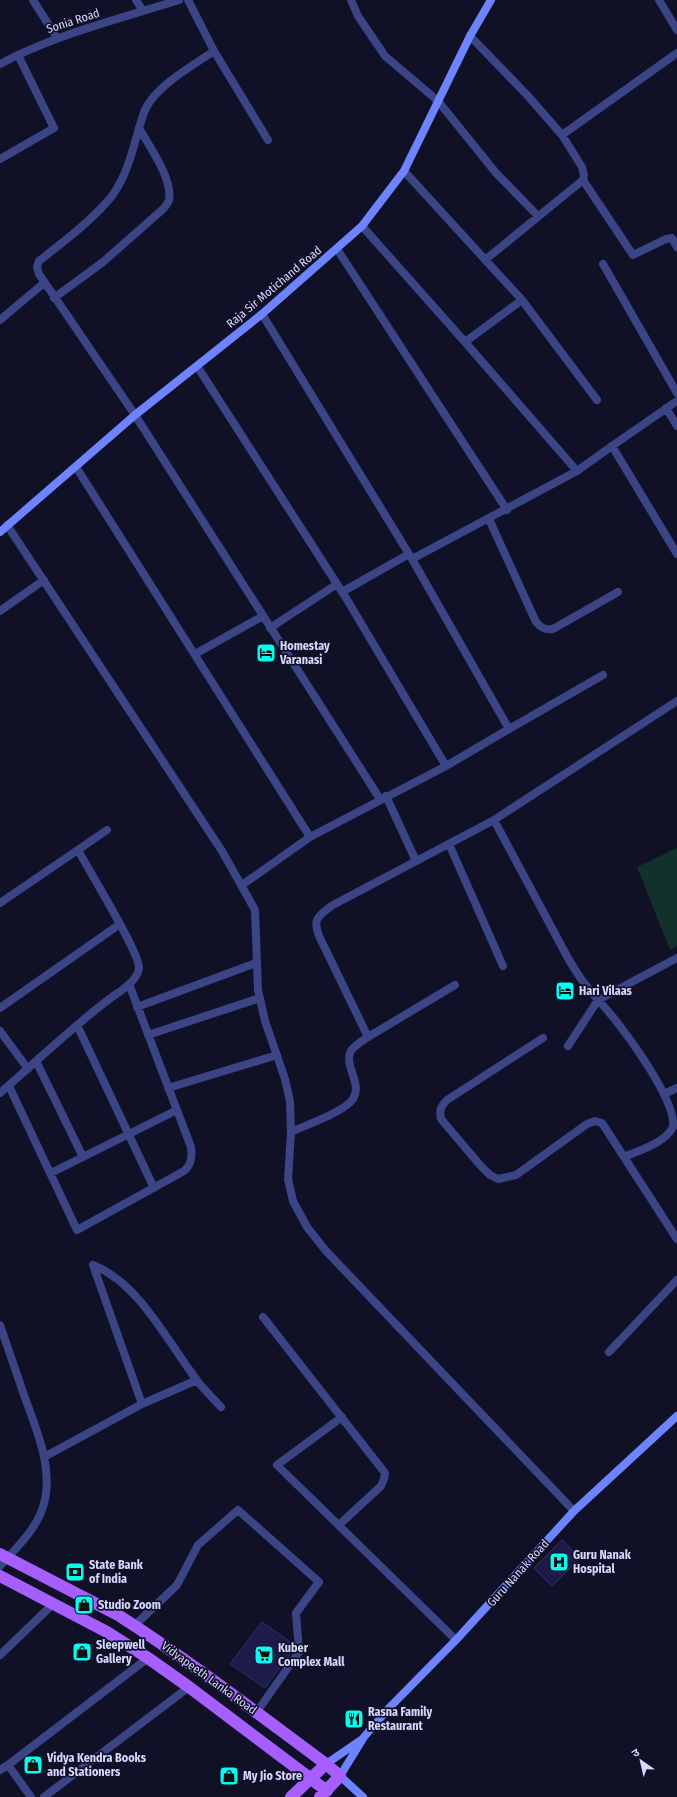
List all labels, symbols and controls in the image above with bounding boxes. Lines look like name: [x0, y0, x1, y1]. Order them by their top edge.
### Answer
street label: Sonia Road: [45, 6, 101, 36]
street label: Raja Sir Motichand Road: [224, 243, 324, 331]
place label: Homestay Varanasi: [279, 639, 330, 667]
hotel icon: Homestay Varanasi: [255, 642, 277, 664]
hotel icon: Hari Vilaas: [554, 980, 576, 1002]
place label: Hari Vilaas: [579, 984, 633, 998]
street label: Guru Nanak Road: [484, 1537, 552, 1609]
place label: Guru Nanak Hospital: [573, 1548, 632, 1576]
hospital icon: Guru Nanak Hospital: [548, 1551, 570, 1573]
place label: State Bank of India: [89, 1558, 144, 1586]
bank icon: State Bank of India: [64, 1561, 86, 1583]
shop icon: Studio Zoom: [73, 1594, 95, 1616]
place label: Studio Zoom: [98, 1598, 161, 1612]
place label: Sleepwell Gallery: [96, 1638, 146, 1666]
street label: Vidyapeeth Lanka Road: [159, 1639, 259, 1717]
shop icon: Sleepwell Gallery: [71, 1641, 93, 1663]
place label: Kuber Complex Mall: [278, 1641, 345, 1669]
supermarket icon: Kuber Complex Mall: [253, 1644, 275, 1666]
place label: Rasna Family Restaurant: [368, 1705, 432, 1733]
restaurant icon: Rasna Family Restaurant: [343, 1708, 365, 1730]
north arrow: [621, 1741, 661, 1781]
text: उ: [629, 1746, 642, 1760]
place label: Vidya Kendra Books and Stationers: [46, 1751, 147, 1779]
shop icon: Vidya Kendra Books and Stationers: [22, 1754, 44, 1776]
shop icon: My Jio Store: [218, 1765, 240, 1787]
place label: My Jio Store: [243, 1769, 302, 1783]

